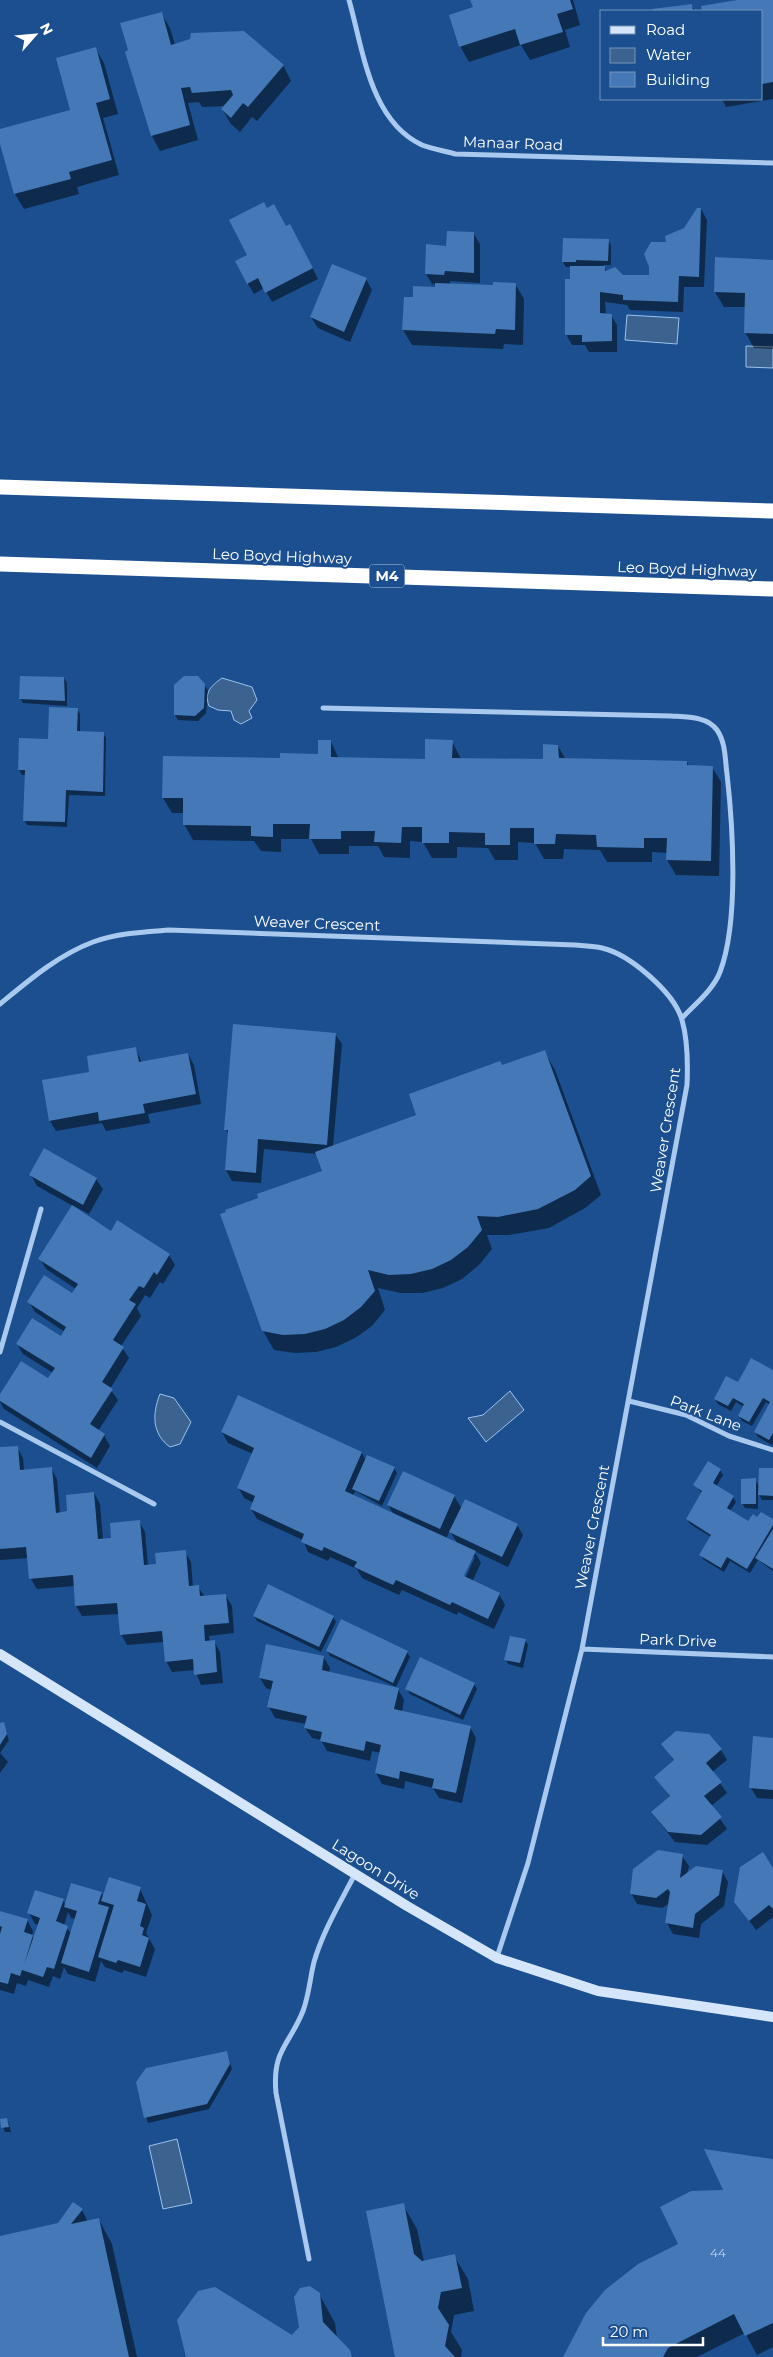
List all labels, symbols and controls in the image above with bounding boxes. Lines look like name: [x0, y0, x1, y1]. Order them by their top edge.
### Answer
north arrow: [10, 10, 60, 60]
legend: [600, 10, 763, 100]
text: N: [36, 20, 57, 38]
text: Road: [646, 20, 685, 39]
text: Water: [646, 45, 692, 64]
text: Building: [646, 70, 710, 89]
street label: Manaar Road: [463, 132, 563, 154]
street label: Leo Boyd Highway: [212, 544, 353, 568]
street label: Leo Boyd Highway: [617, 557, 758, 581]
road number: M4: [370, 564, 404, 588]
street label: Weaver Crescent: [253, 911, 381, 935]
street label: Weaver Crescent: [646, 1066, 684, 1194]
street label: Park Lane: [668, 1391, 744, 1435]
street label: Weaver Crescent: [571, 1463, 613, 1591]
street label: Park Drive: [639, 1629, 717, 1651]
street label: Lagoon Drive: [329, 1834, 423, 1904]
house number: 44: [710, 2245, 726, 2260]
scale bar: [603, 2314, 703, 2346]
text: 20 m: [610, 2322, 648, 2341]

